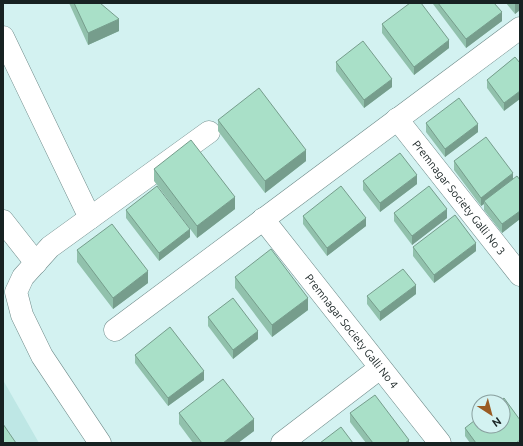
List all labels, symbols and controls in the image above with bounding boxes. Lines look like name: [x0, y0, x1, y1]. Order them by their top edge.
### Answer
street label: Premnagar Society Galli No 3: [410, 138, 508, 257]
street label: Premnagar Society Galli No 4: [303, 272, 400, 391]
north arrow: [471, 394, 511, 434]
text: N: [490, 415, 504, 429]

